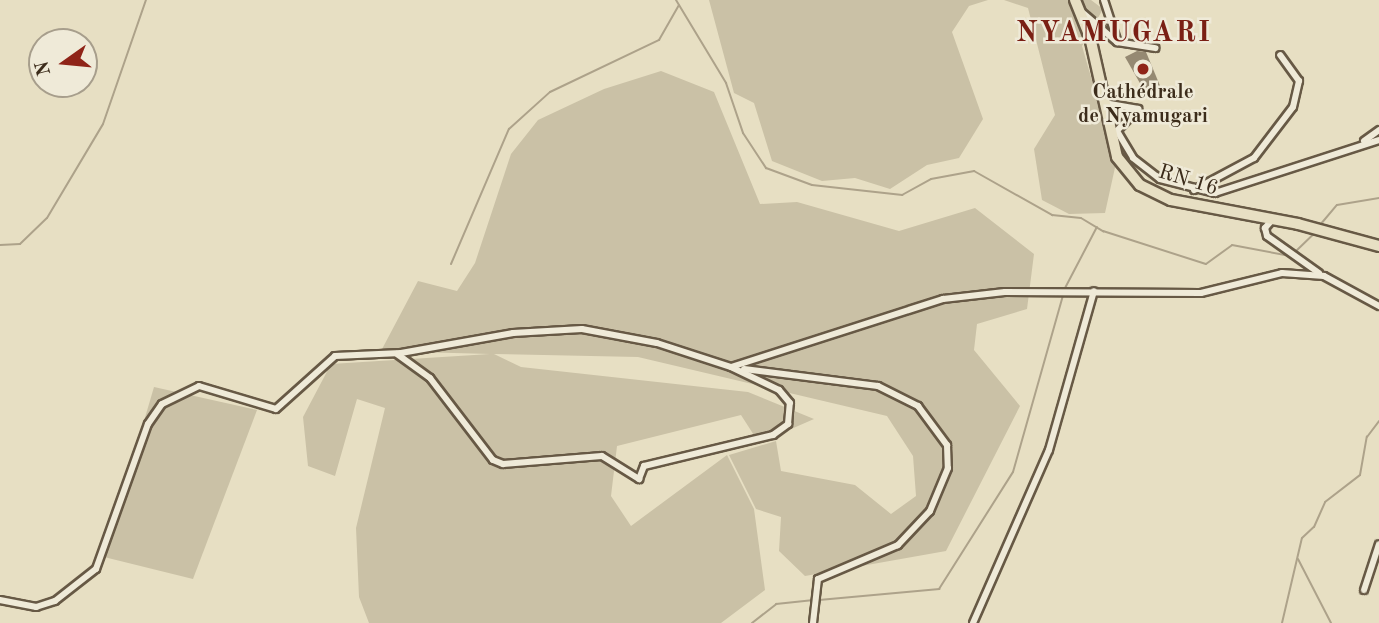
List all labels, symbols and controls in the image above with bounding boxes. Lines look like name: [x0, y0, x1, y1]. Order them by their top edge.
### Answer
district label: NYAMUGARI: [1017, 17, 1211, 51]
north arrow: [28, 28, 98, 98]
text: N: [33, 59, 55, 78]
marker: Cathédrale de Nyamugari: [1135, 61, 1151, 77]
place label: Cathédrale de Nyamugari: [1078, 80, 1208, 130]
street label: RN 16: [1155, 160, 1221, 202]

